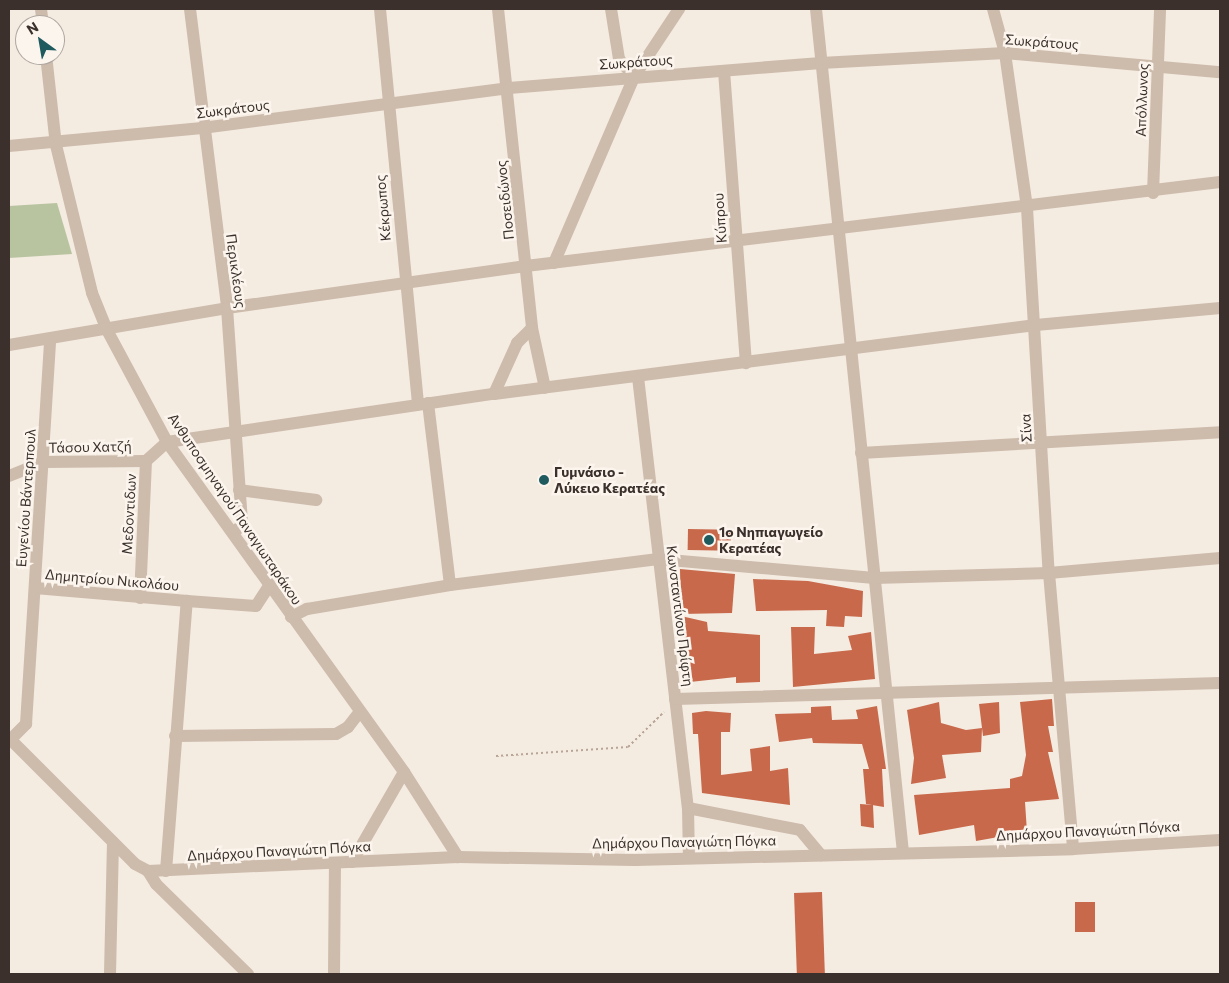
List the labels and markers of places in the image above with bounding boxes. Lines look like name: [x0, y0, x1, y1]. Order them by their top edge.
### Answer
place label: Γυμνάσιο - Λύκειο Κερατέας: [554, 464, 665, 497]
marker: Γυμνάσιο - Λύκειο Κερατέας: [538, 474, 550, 486]
place label: 1ο Νηπιαγωγείο Κερατέας: [719, 524, 823, 556]
marker: 1ο Νηπιαγωγείο Κερατέας: [703, 534, 715, 546]

